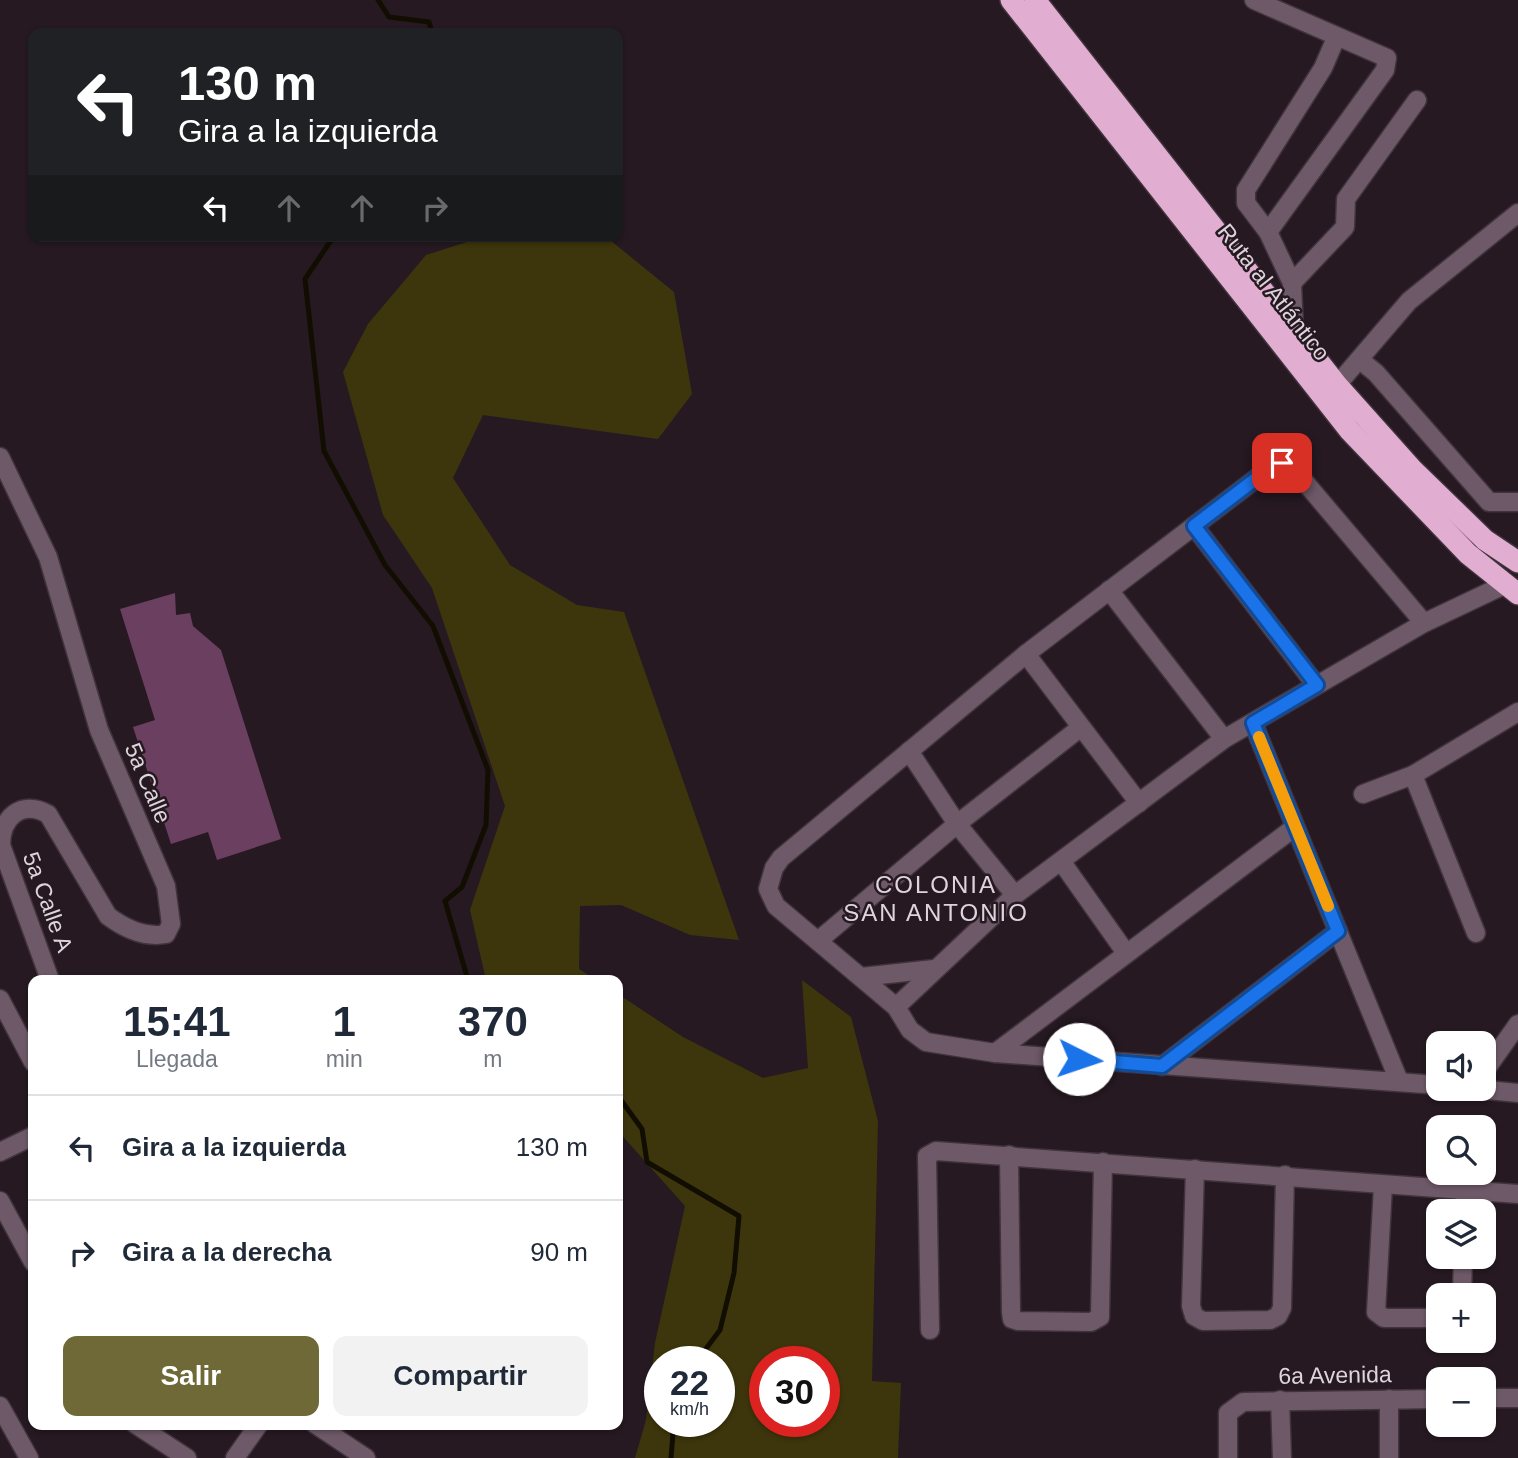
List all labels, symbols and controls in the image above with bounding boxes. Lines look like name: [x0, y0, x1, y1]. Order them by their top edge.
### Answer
icon: left: [63, 56, 154, 147]
text: 130 m: [178, 56, 317, 110]
text: Gira a la izquierda: [178, 113, 438, 149]
icon: left: [197, 189, 235, 227]
icon: ahead: [270, 189, 308, 227]
icon: ahead: [343, 189, 381, 227]
icon: right: [416, 189, 454, 227]
street label: Ruta al Atlántico: [1213, 219, 1335, 365]
pin: [1252, 433, 1312, 493]
icon: arrive: [1263, 444, 1301, 482]
street label: 5a Calle: [120, 739, 176, 827]
street label: 5a Calle A: [18, 848, 78, 956]
district label: COLONIA SAN ANTONIO: [843, 871, 1029, 926]
text: 15:41: [123, 998, 231, 1045]
text: 1: [332, 998, 356, 1045]
text: 370: [458, 998, 528, 1045]
position arrow: [1042, 1022, 1116, 1096]
map controls: [1426, 1031, 1496, 1437]
button: sound: [1426, 1031, 1496, 1101]
text: Llegada: [136, 1046, 218, 1072]
text: min: [326, 1046, 363, 1072]
text: m: [483, 1046, 502, 1072]
button: search: [1426, 1115, 1496, 1185]
icon: left: [63, 1129, 101, 1167]
text: Gira a la izquierda: [122, 1132, 346, 1162]
text: 130 m: [516, 1132, 588, 1162]
button: layers: [1426, 1199, 1496, 1269]
icon: right: [63, 1234, 101, 1272]
text: Gira a la derecha: [122, 1237, 332, 1267]
text: 90 m: [530, 1237, 588, 1267]
button: +: [1426, 1283, 1496, 1353]
button: Salir: [63, 1336, 319, 1416]
button: Compartir: [333, 1336, 588, 1416]
speed limit sign: 30: [749, 1346, 840, 1437]
street label: 6a Avenida: [1278, 1361, 1392, 1389]
text: 22: [670, 1363, 709, 1402]
button: −: [1426, 1367, 1496, 1437]
text: km/h: [670, 1399, 709, 1419]

